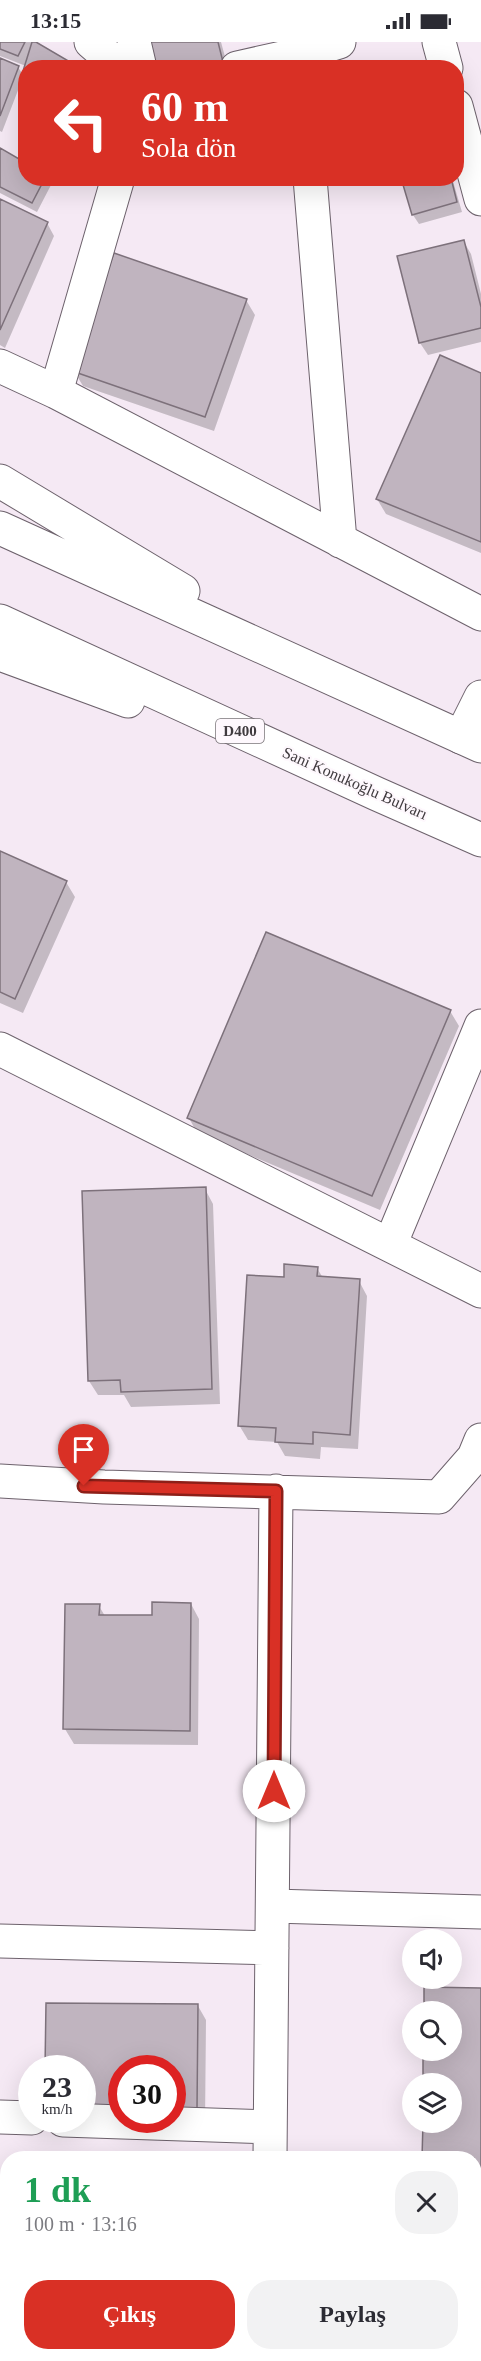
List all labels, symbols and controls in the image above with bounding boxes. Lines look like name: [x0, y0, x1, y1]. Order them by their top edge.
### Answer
text: 13:15: [30, 8, 81, 33]
icon: left: [42, 84, 120, 162]
text: 60 m: [141, 84, 229, 130]
text: Sola dön: [141, 133, 236, 163]
road number: D400: [216, 719, 264, 743]
street label: Sani Konukoğlu Bulvarı: [280, 743, 430, 824]
pin: [58, 1424, 109, 1486]
icon: arrive: [67, 1433, 100, 1466]
position arrow: [242, 1759, 306, 1823]
map controls: [402, 1929, 462, 2133]
button: sound: [402, 1929, 462, 1989]
button: search: [402, 2001, 462, 2061]
speed limit sign: 30: [108, 2055, 186, 2133]
text: 23: [42, 2070, 72, 2103]
button: layers: [402, 2073, 462, 2133]
text: km/h: [42, 2101, 72, 2117]
text: 1 dk: [24, 2170, 91, 2210]
button: close: [395, 2171, 458, 2234]
text: 100 m · 13:16: [24, 2213, 137, 2235]
button: Çıkış: [24, 2280, 235, 2349]
button: Paylaş: [247, 2280, 458, 2349]

